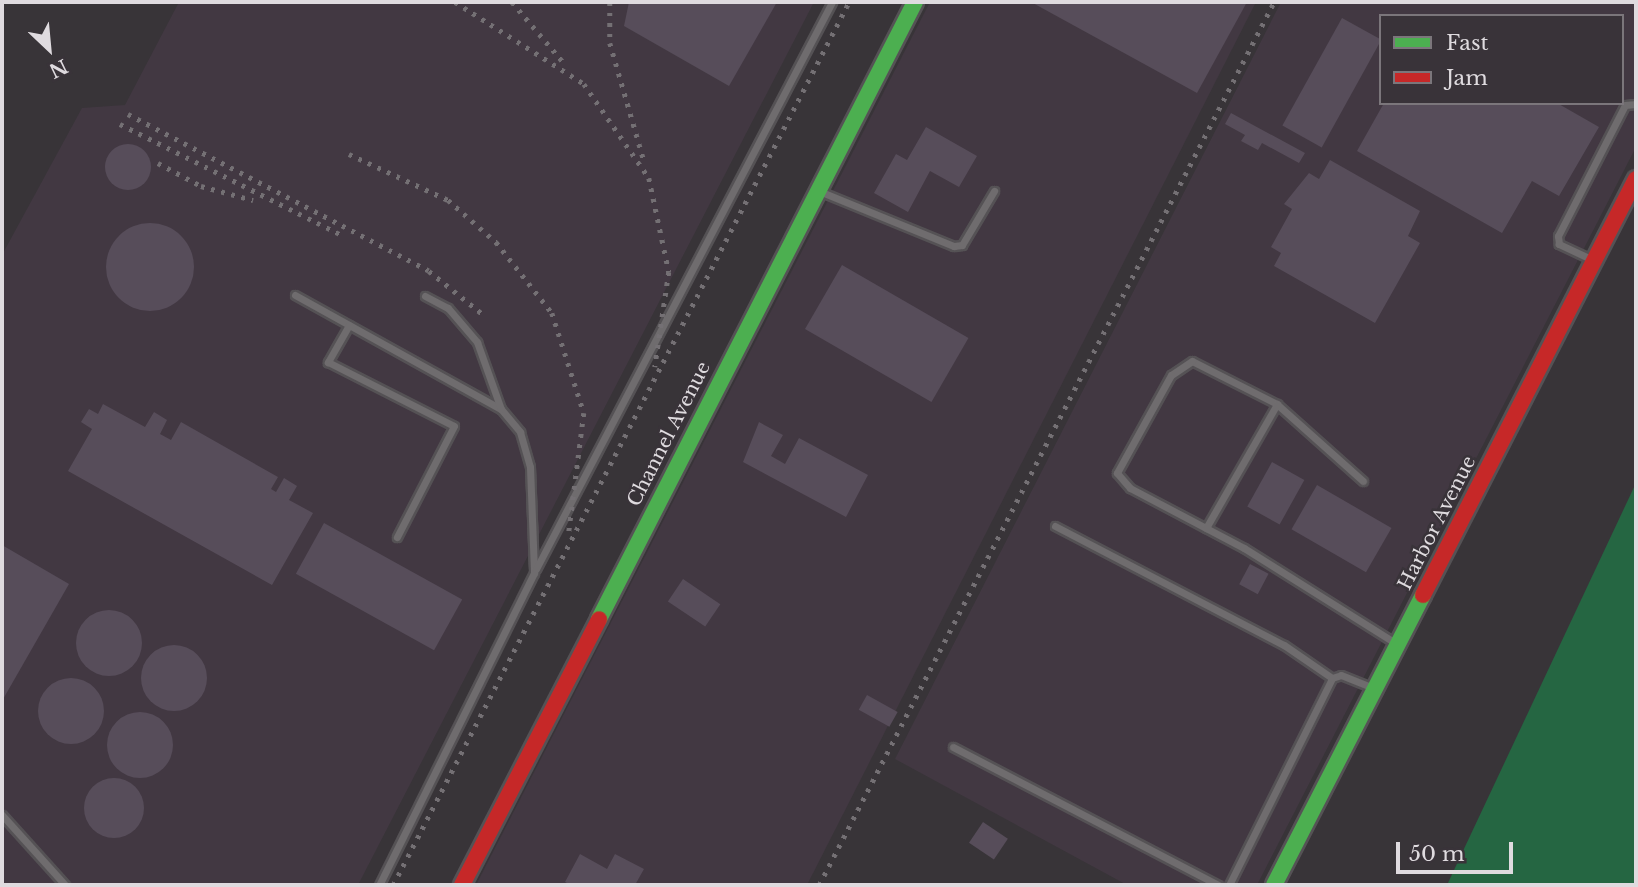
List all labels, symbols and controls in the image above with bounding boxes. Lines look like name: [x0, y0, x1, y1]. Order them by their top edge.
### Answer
north arrow: [14, 14, 84, 84]
legend: [1379, 14, 1624, 105]
text: Fast: [1446, 30, 1488, 56]
text: N: [45, 54, 71, 83]
text: Jam: [1446, 65, 1488, 91]
street label: Channel Avenue: [623, 358, 715, 510]
street label: Harbor Avenue: [1393, 451, 1481, 595]
scale bar: [1400, 828, 1517, 872]
text: 50 m: [1409, 841, 1464, 867]

